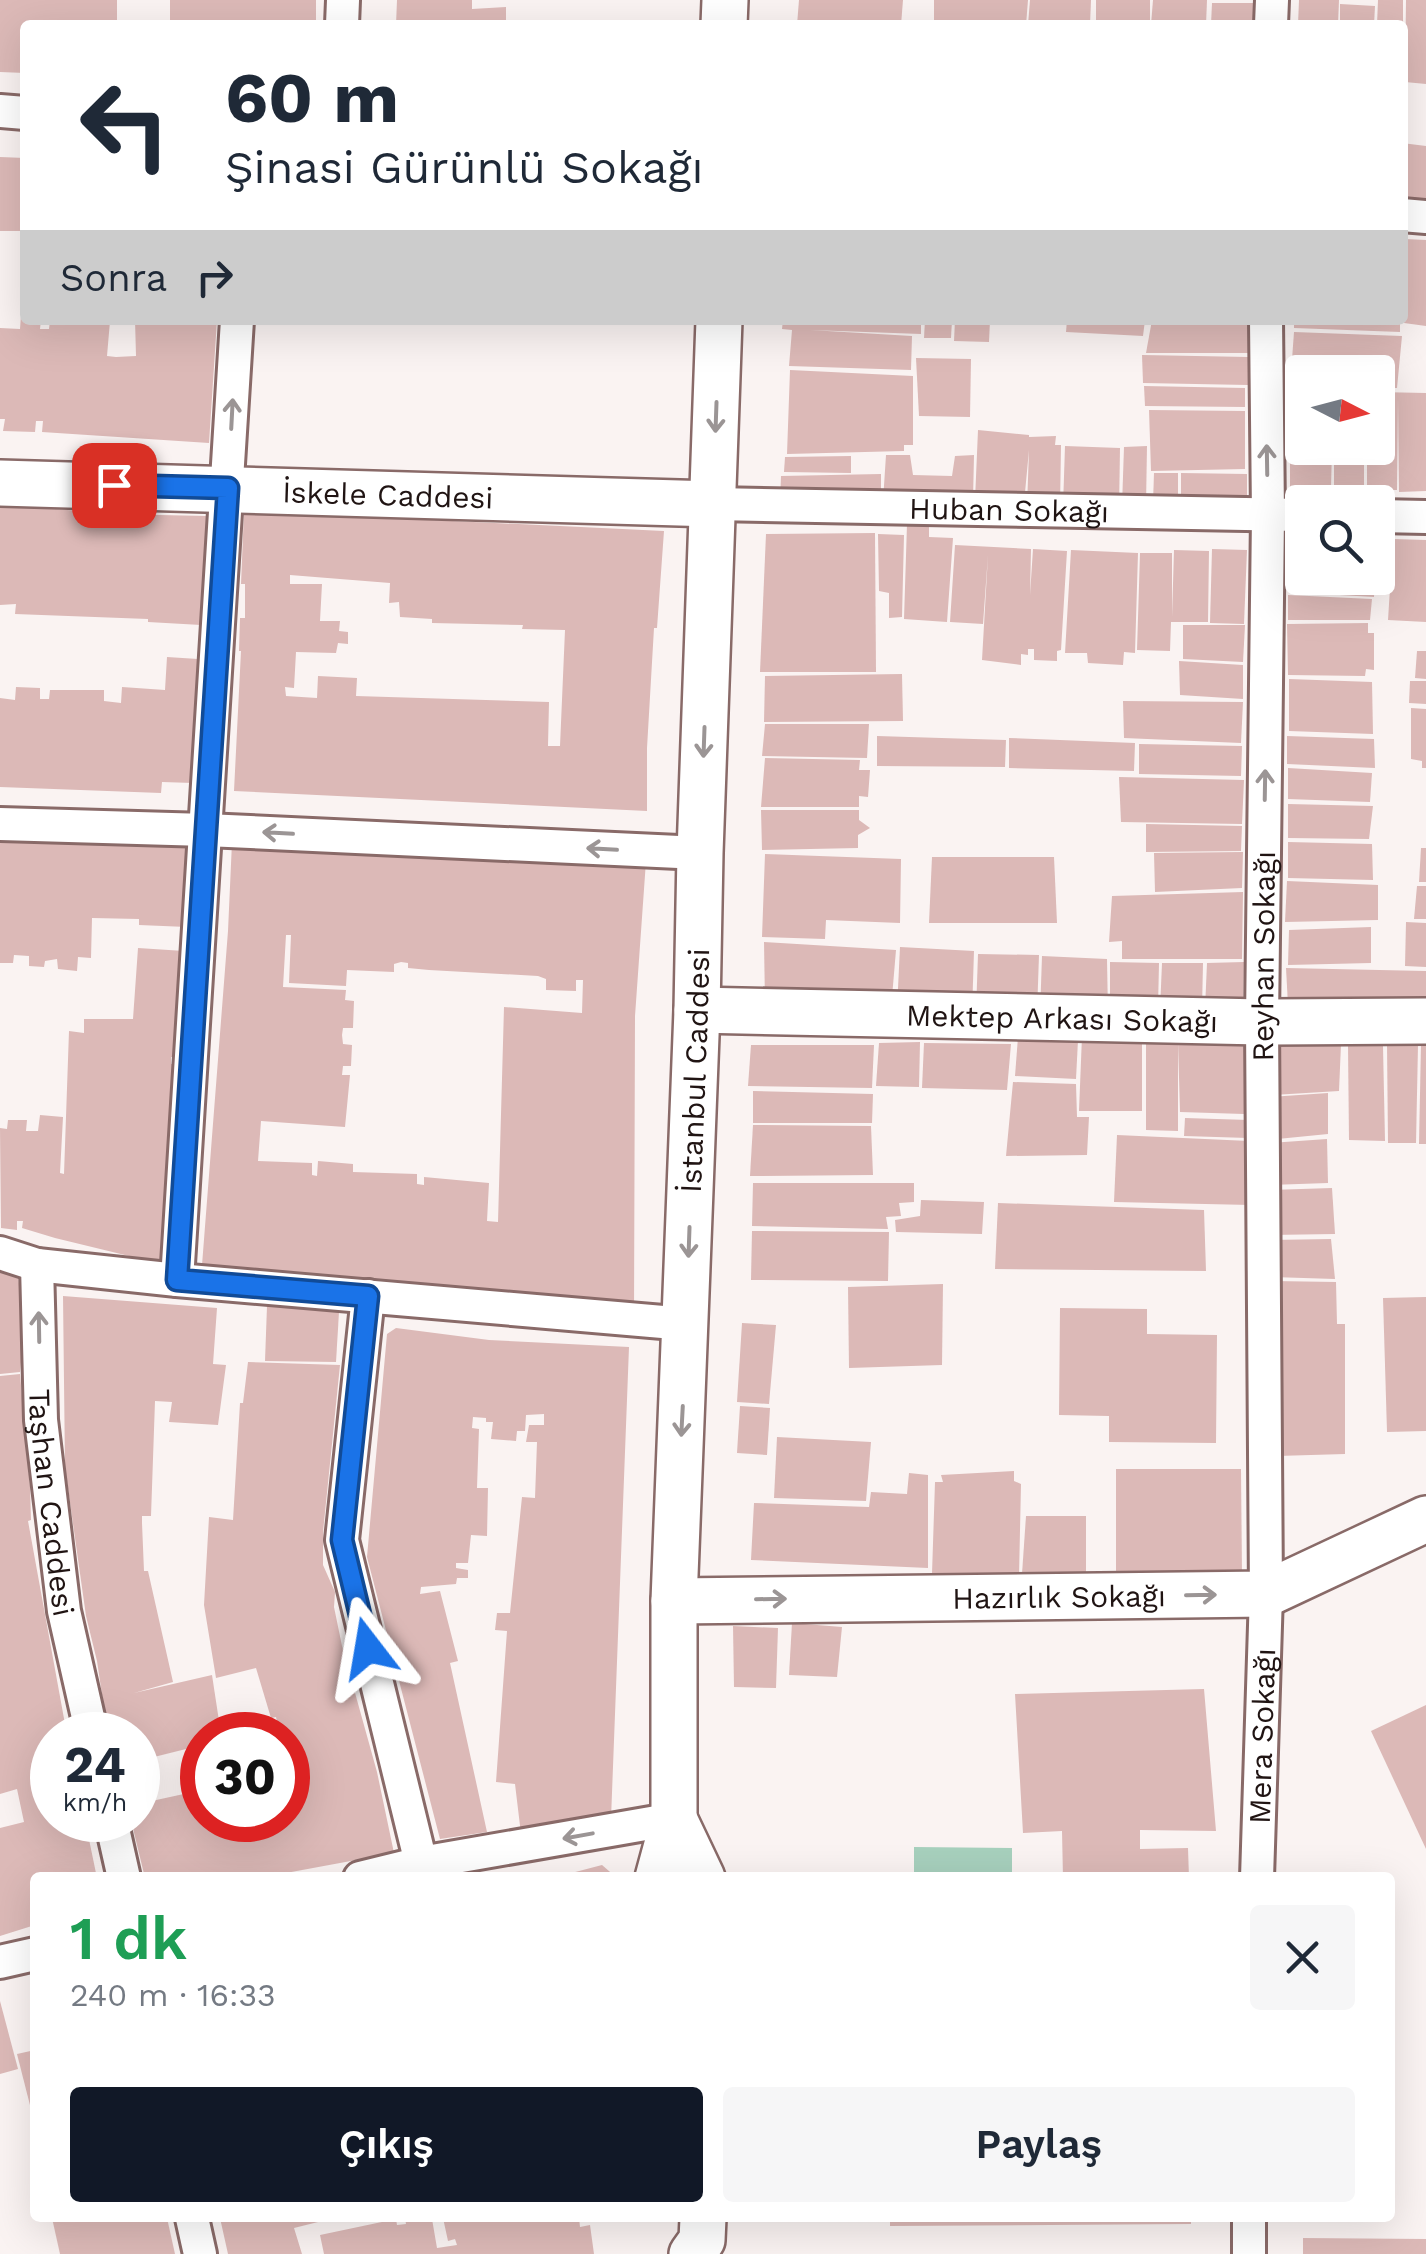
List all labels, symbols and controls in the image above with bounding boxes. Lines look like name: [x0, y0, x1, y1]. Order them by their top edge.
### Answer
text: 60 m: [225, 57, 399, 139]
icon: left: [60, 60, 190, 190]
text: Şinasi Gürünlü Sokağı: [225, 141, 703, 194]
icon: right: [187, 250, 242, 305]
text: Sonra: [60, 256, 167, 300]
north arrow: [1285, 355, 1395, 465]
map controls: [1285, 355, 1395, 595]
one-way arrow: [223, 399, 242, 431]
one-way arrow: [707, 401, 726, 433]
pin: [72, 443, 157, 528]
one-way arrow: [1258, 445, 1277, 477]
icon: arrive: [87, 458, 142, 513]
street label: İskele Caddesi: [282, 474, 494, 515]
button: search: [1285, 485, 1395, 595]
street label: Huban Sokağı: [909, 490, 1109, 529]
one-way arrow: [694, 726, 713, 758]
one-way arrow: [1256, 769, 1274, 802]
one-way arrow: [262, 824, 294, 843]
one-way arrow: [587, 839, 619, 858]
street label: Reyhan Sokağı: [1244, 851, 1282, 1062]
street label: İstanbul Caddesi: [672, 948, 716, 1193]
street label: Mektep Arkası Sokağı: [906, 997, 1218, 1039]
one-way arrow: [679, 1225, 698, 1257]
one-way arrow: [29, 1312, 48, 1344]
street label: Taşhan Caddesi: [23, 1388, 82, 1620]
one-way arrow: [672, 1405, 691, 1437]
street label: Hazırlık Sokağı: [952, 1578, 1166, 1615]
one-way arrow: [1185, 1585, 1217, 1604]
one-way arrow: [754, 1590, 787, 1608]
position arrow: [316, 1596, 420, 1700]
street label: Mera Sokağı: [1241, 1648, 1282, 1825]
speed limit sign: 30: [180, 1712, 310, 1842]
text: 24: [64, 1735, 126, 1794]
text: km/h: [63, 1788, 127, 1817]
one-way arrow: [562, 1827, 595, 1846]
text: 1 dk: [70, 1903, 187, 1974]
button: close: [1250, 1905, 1355, 2010]
text: 240 m · 16:33: [70, 1976, 276, 2014]
button: Çıkış: [70, 2087, 703, 2202]
button: Paylaş: [723, 2087, 1355, 2202]

